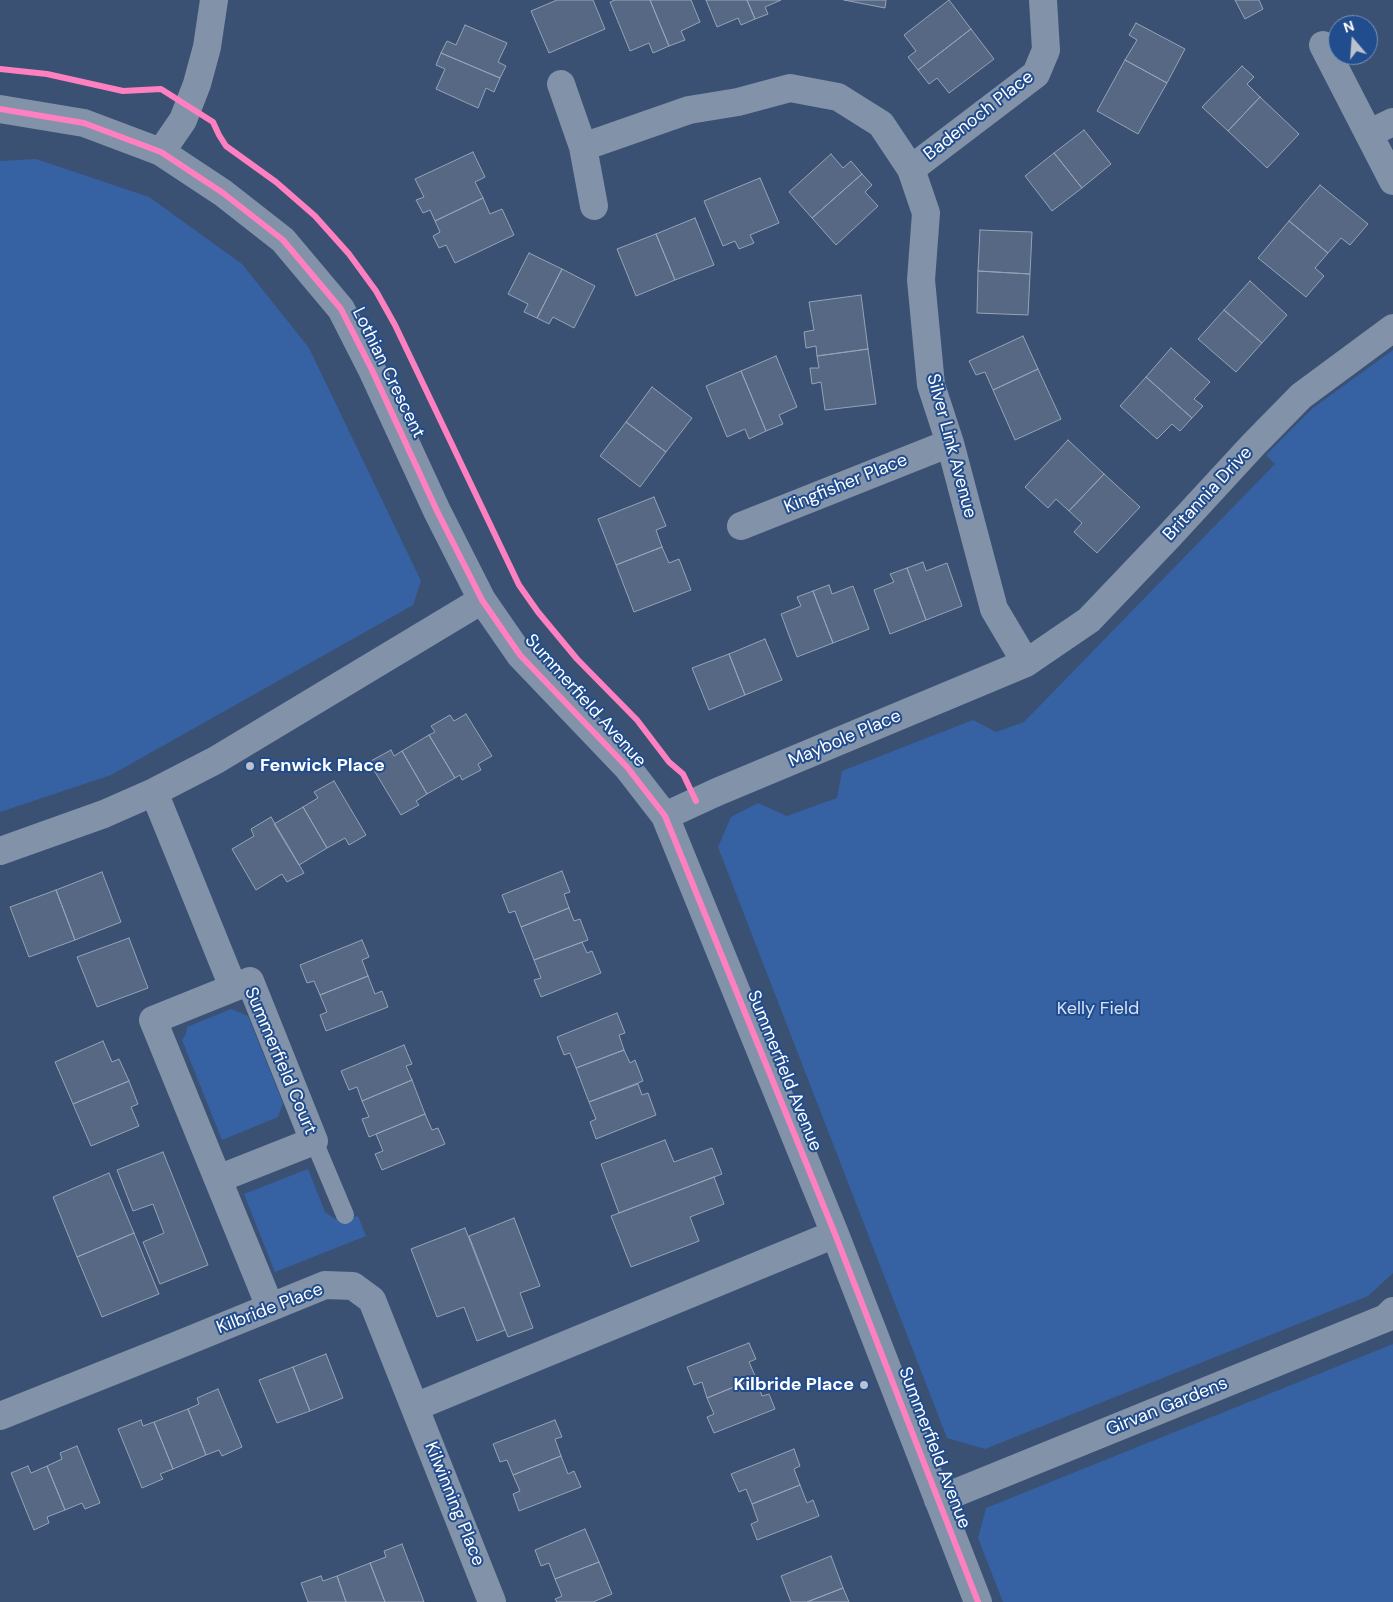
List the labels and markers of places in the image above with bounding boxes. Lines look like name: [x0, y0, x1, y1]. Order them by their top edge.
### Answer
place label: Fenwick Place: [260, 755, 385, 777]
marker: Fenwick Place: [244, 760, 256, 772]
place label: Kilbride Place: [733, 1374, 854, 1396]
marker: Kilbride Place: [858, 1379, 870, 1391]

